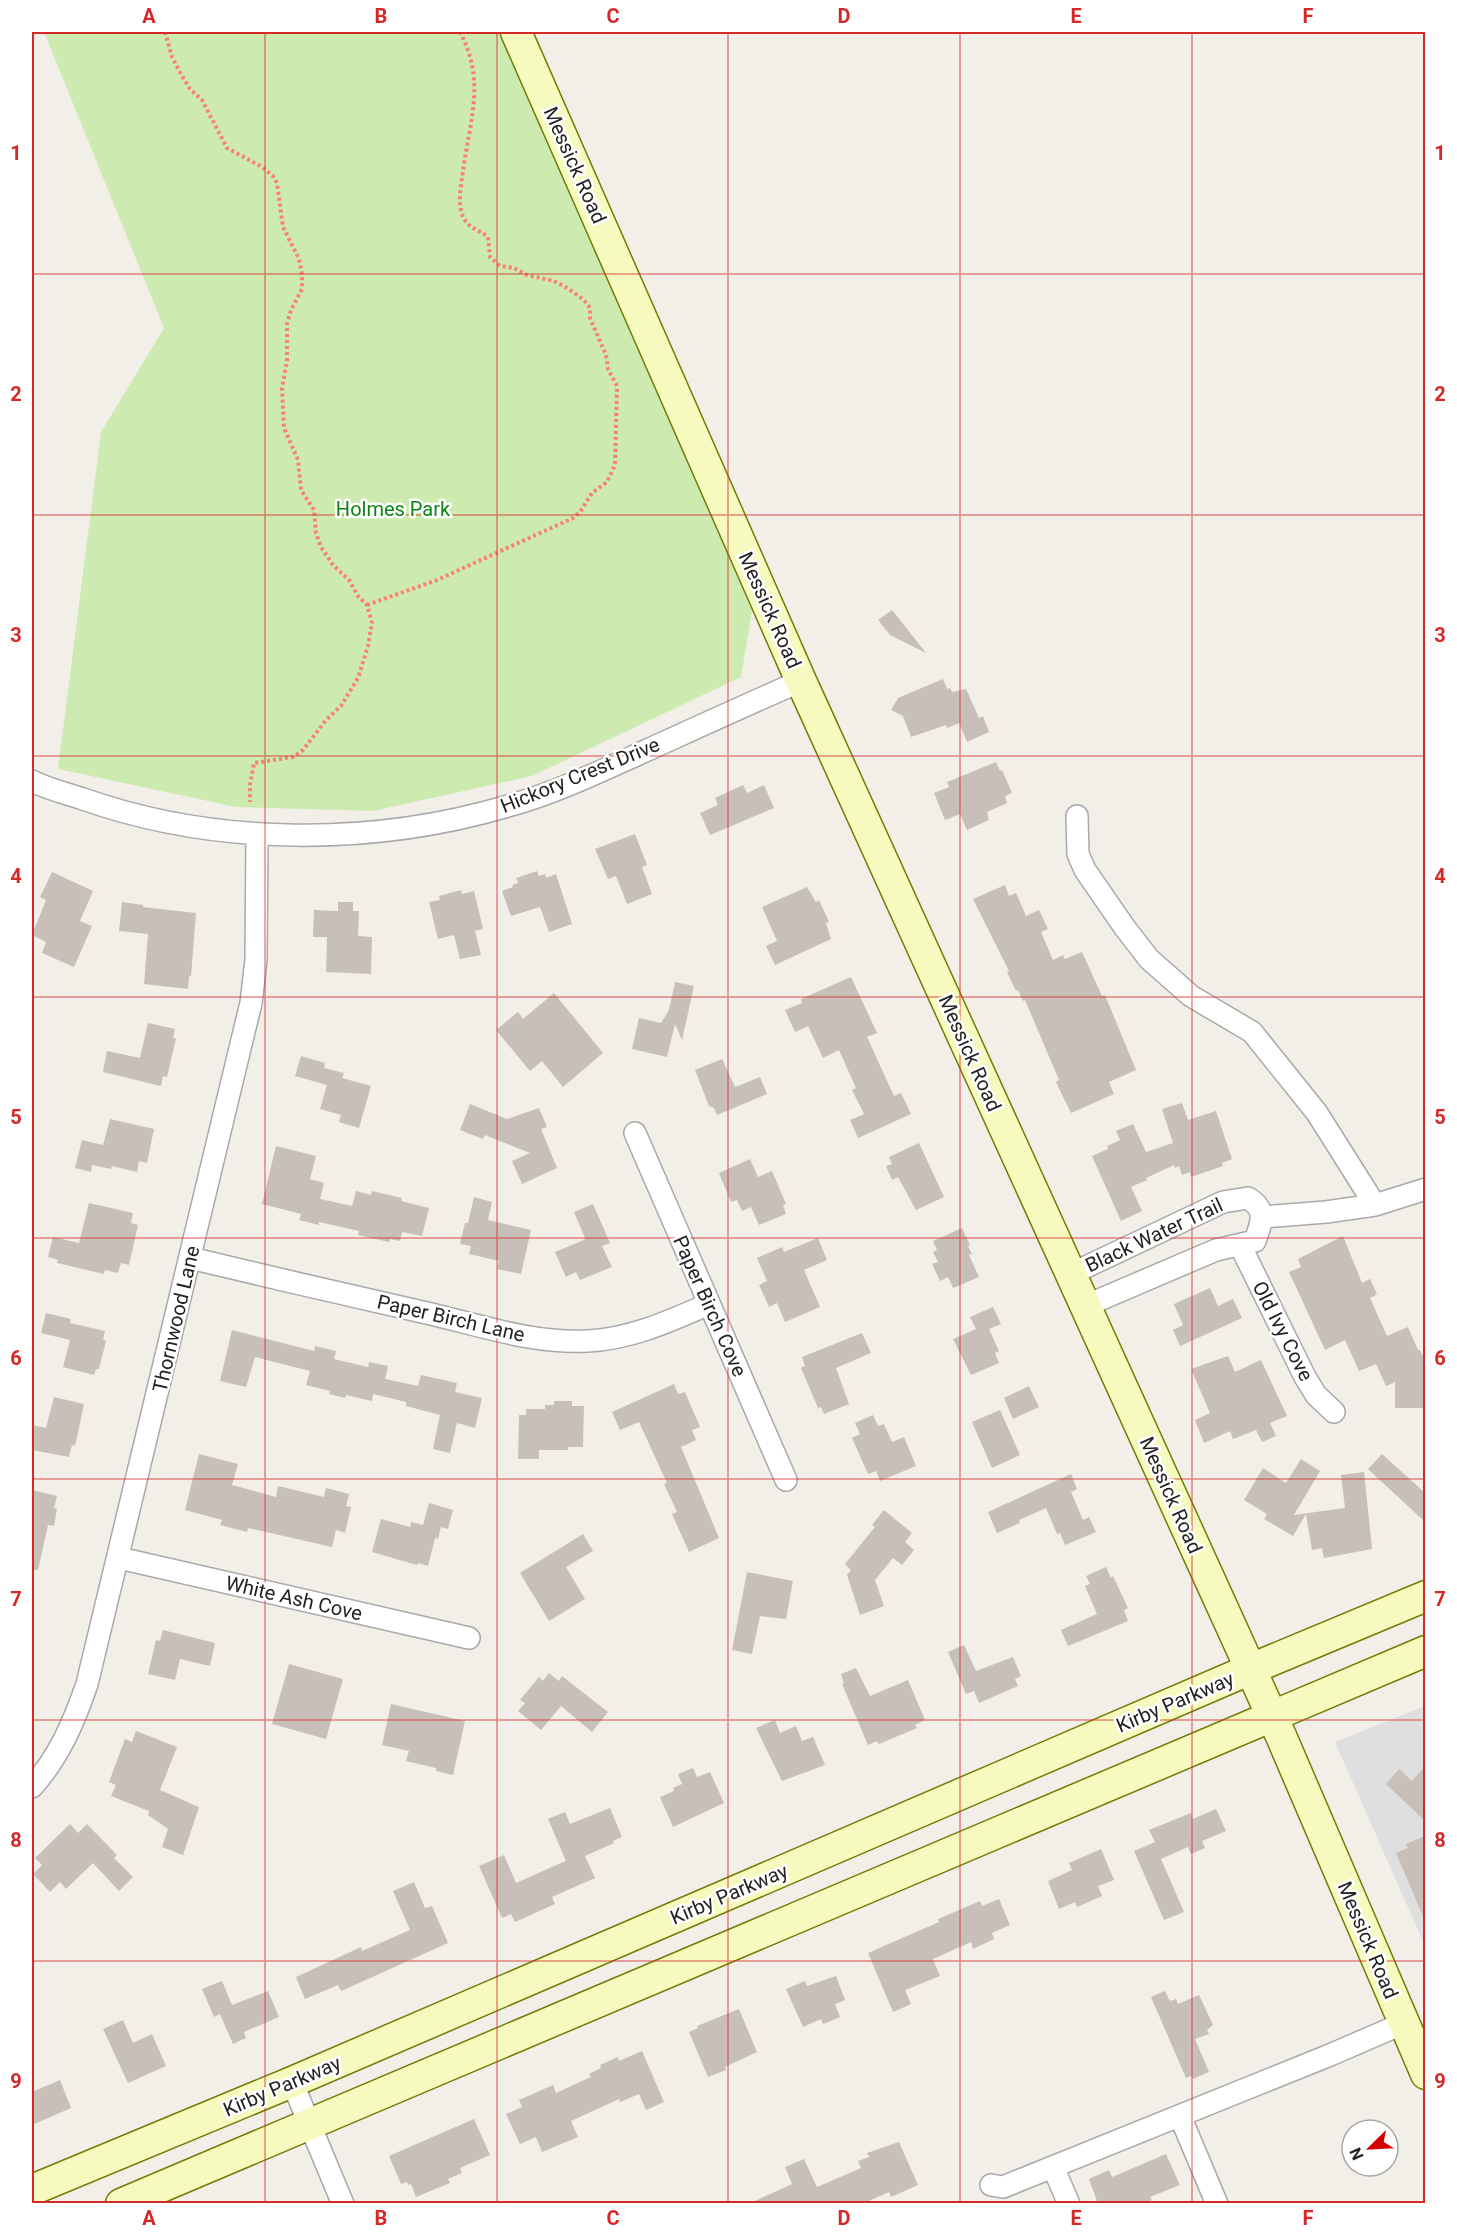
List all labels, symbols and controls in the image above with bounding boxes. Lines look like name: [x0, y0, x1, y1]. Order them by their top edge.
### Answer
text: A: [142, 4, 156, 28]
text: B: [375, 4, 387, 28]
text: C: [606, 4, 620, 28]
text: D: [838, 4, 851, 28]
text: E: [1070, 4, 1082, 28]
text: F: [1303, 4, 1314, 28]
street label: Messick Road: [539, 103, 611, 227]
text: 1: [10, 141, 22, 165]
text: 1: [1434, 141, 1446, 165]
text: 2: [10, 382, 22, 406]
text: 2: [1434, 382, 1446, 406]
park label: Holmes Park: [336, 497, 451, 521]
street label: Messick Road: [734, 548, 806, 672]
text: 3: [10, 623, 22, 647]
text: 3: [1434, 623, 1446, 647]
street label: Hickory Crest Drive: [497, 732, 663, 818]
text: 4: [10, 864, 22, 888]
text: 4: [1434, 864, 1446, 888]
street label: Messick Road: [934, 991, 1006, 1115]
text: 5: [10, 1105, 22, 1129]
text: 5: [1434, 1105, 1446, 1129]
street label: Black Water Trail: [1082, 1193, 1226, 1277]
street label: Paper Birch Cove: [668, 1232, 752, 1380]
street label: Thornwood Lane: [147, 1243, 205, 1395]
street label: Old Ivy Cove: [1248, 1277, 1318, 1385]
street label: Paper Birch Lane: [375, 1289, 527, 1347]
text: 6: [10, 1346, 22, 1370]
text: 6: [1434, 1346, 1446, 1370]
street label: Messick Road: [1135, 1433, 1207, 1557]
street label: White Ash Cove: [223, 1571, 365, 1625]
text: 7: [10, 1587, 22, 1611]
text: 7: [1434, 1587, 1446, 1611]
street label: Kirby Parkway: [1113, 1666, 1238, 1738]
text: 8: [10, 1828, 22, 1852]
text: 8: [1434, 1828, 1446, 1852]
street label: Kirby Parkway: [667, 1858, 792, 1930]
street label: Messick Road: [1333, 1878, 1403, 2002]
street label: Kirby Parkway: [220, 2050, 345, 2122]
text: 9: [10, 2069, 22, 2093]
text: 9: [1434, 2069, 1446, 2093]
north arrow: [1340, 2118, 1400, 2178]
text: N: [1346, 2145, 1368, 2163]
text: A: [142, 2206, 156, 2230]
text: B: [375, 2206, 387, 2230]
text: C: [606, 2206, 620, 2230]
text: D: [838, 2206, 851, 2230]
text: E: [1070, 2206, 1082, 2230]
text: F: [1303, 2206, 1314, 2230]

